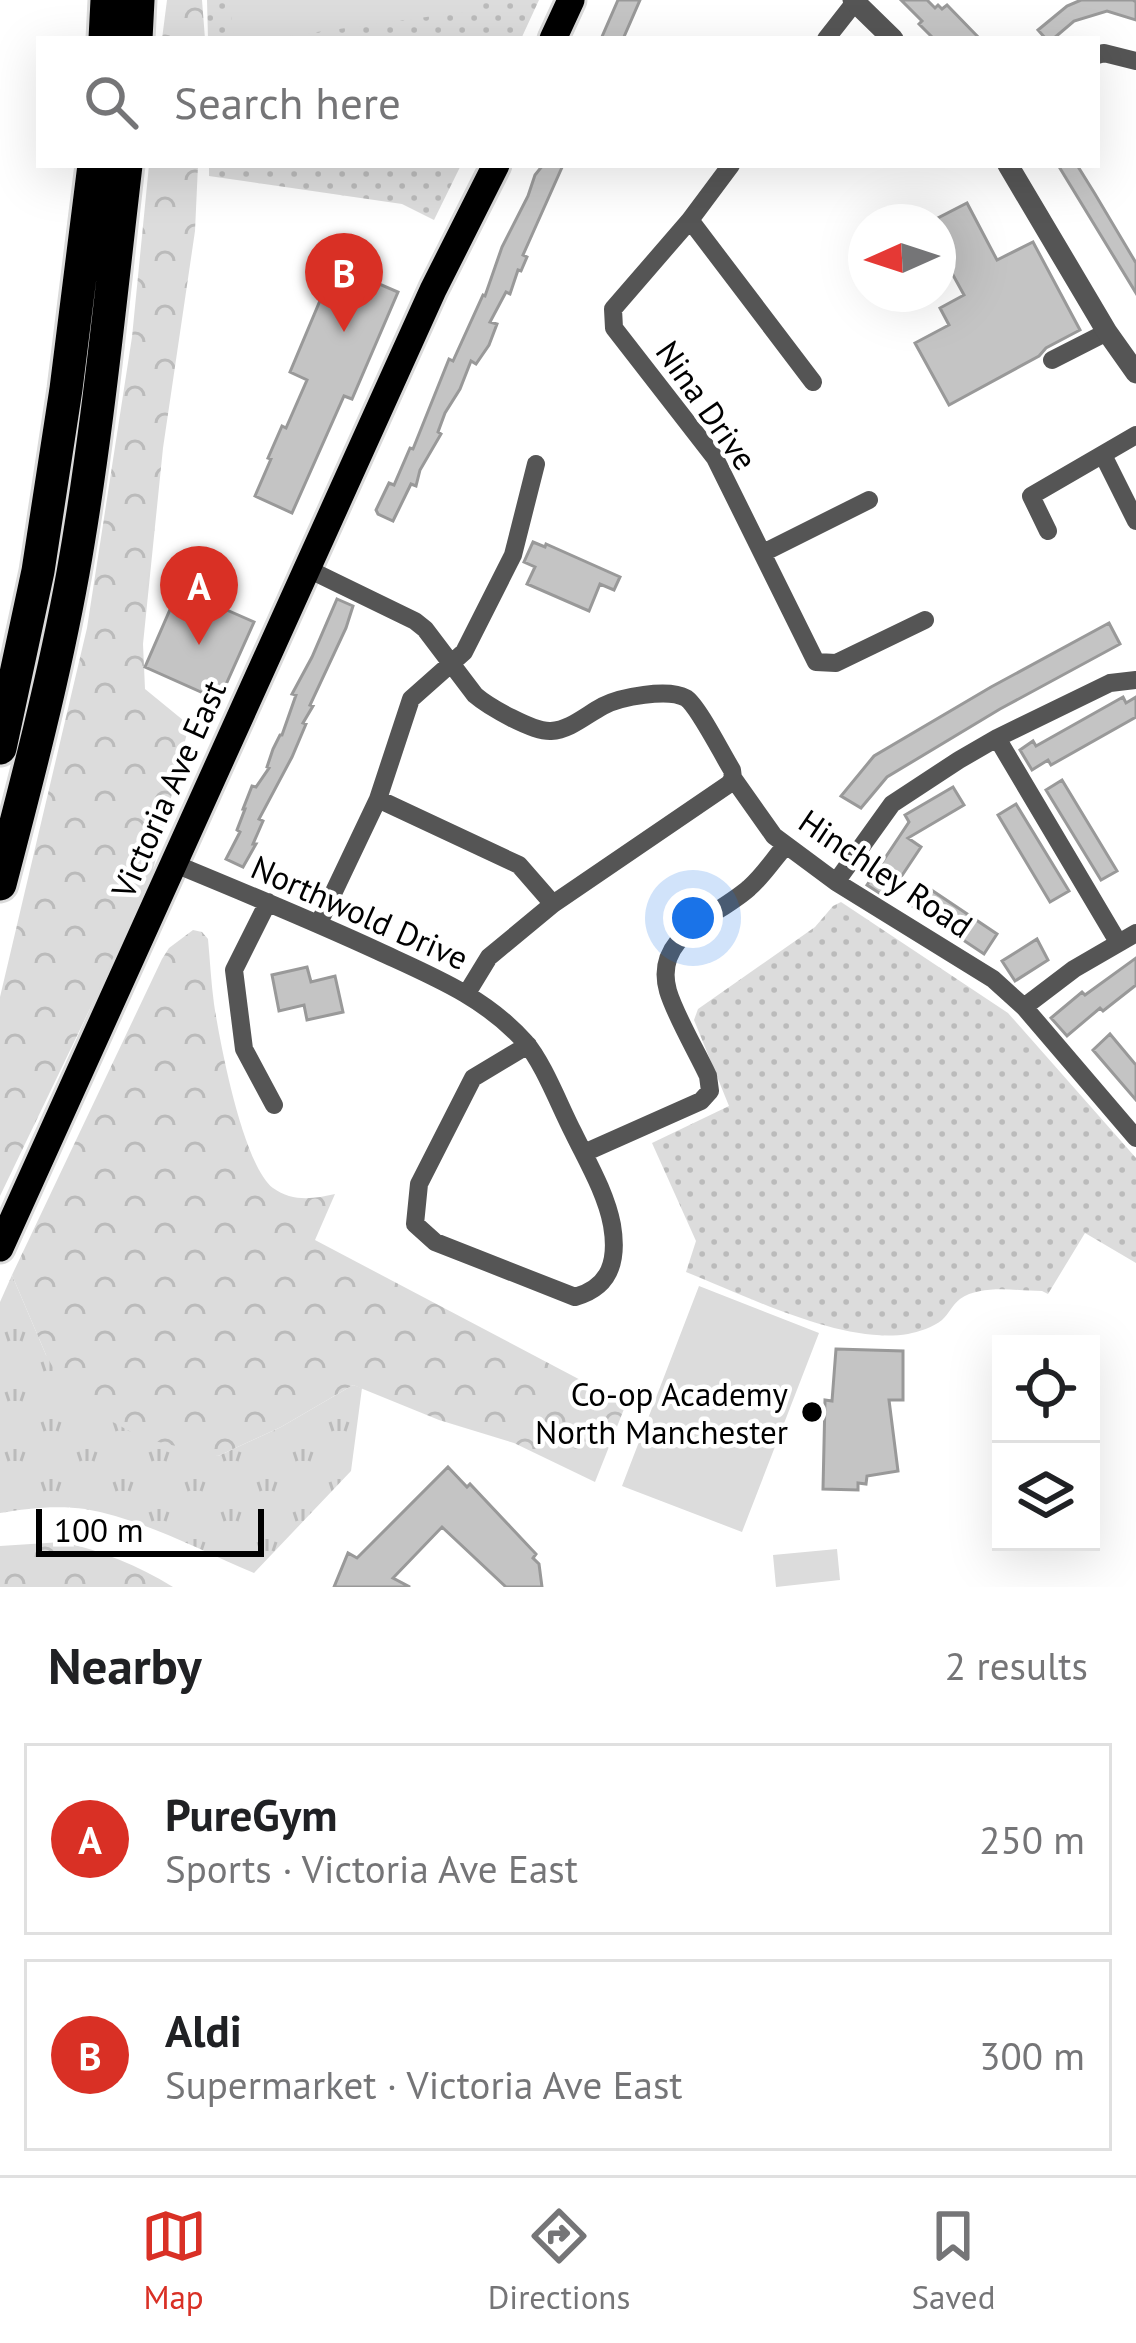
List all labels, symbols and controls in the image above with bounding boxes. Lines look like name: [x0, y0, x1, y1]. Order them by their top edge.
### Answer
search box: [36, 36, 1100, 168]
icon: search: [78, 69, 144, 135]
text: Search here: [174, 73, 401, 131]
north arrow: [848, 204, 956, 312]
pin: B: [305, 233, 383, 332]
street label: Nina Drive: [647, 332, 767, 478]
pin: A: [160, 546, 238, 645]
street label: Victoria Ave East: [100, 674, 235, 905]
street label: Hinchley Road: [791, 799, 981, 947]
street label: Northwold Drive: [245, 845, 475, 979]
your location: [663, 888, 723, 948]
map controls: [992, 1335, 1100, 1551]
button: locate: [992, 1335, 1100, 1443]
place label: Co-op Academy North Manchester: [535, 1372, 789, 1453]
marker: Co-op Academy North Manchester: [799, 1399, 825, 1425]
button: layers: [992, 1443, 1100, 1551]
scale bar: [36, 1503, 264, 1556]
text: 100 m: [54, 1508, 144, 1551]
text: Nearby: [48, 1632, 202, 1698]
text: 2 results: [945, 1640, 1088, 1691]
text: PureGym: [165, 1785, 337, 1843]
text: A: [78, 1814, 102, 1865]
text: 250 m: [979, 1814, 1085, 1865]
text: Sports · Victoria Ave East: [165, 1843, 578, 1894]
text: Aldi: [165, 2001, 242, 2059]
text: B: [78, 2030, 102, 2081]
text: 300 m: [979, 2030, 1085, 2081]
text: Supermarket · Victoria Ave East: [165, 2059, 683, 2110]
tab: Map: [141, 2203, 207, 2318]
tab: Directions: [488, 2203, 630, 2318]
tab: Saved: [911, 2203, 995, 2318]

